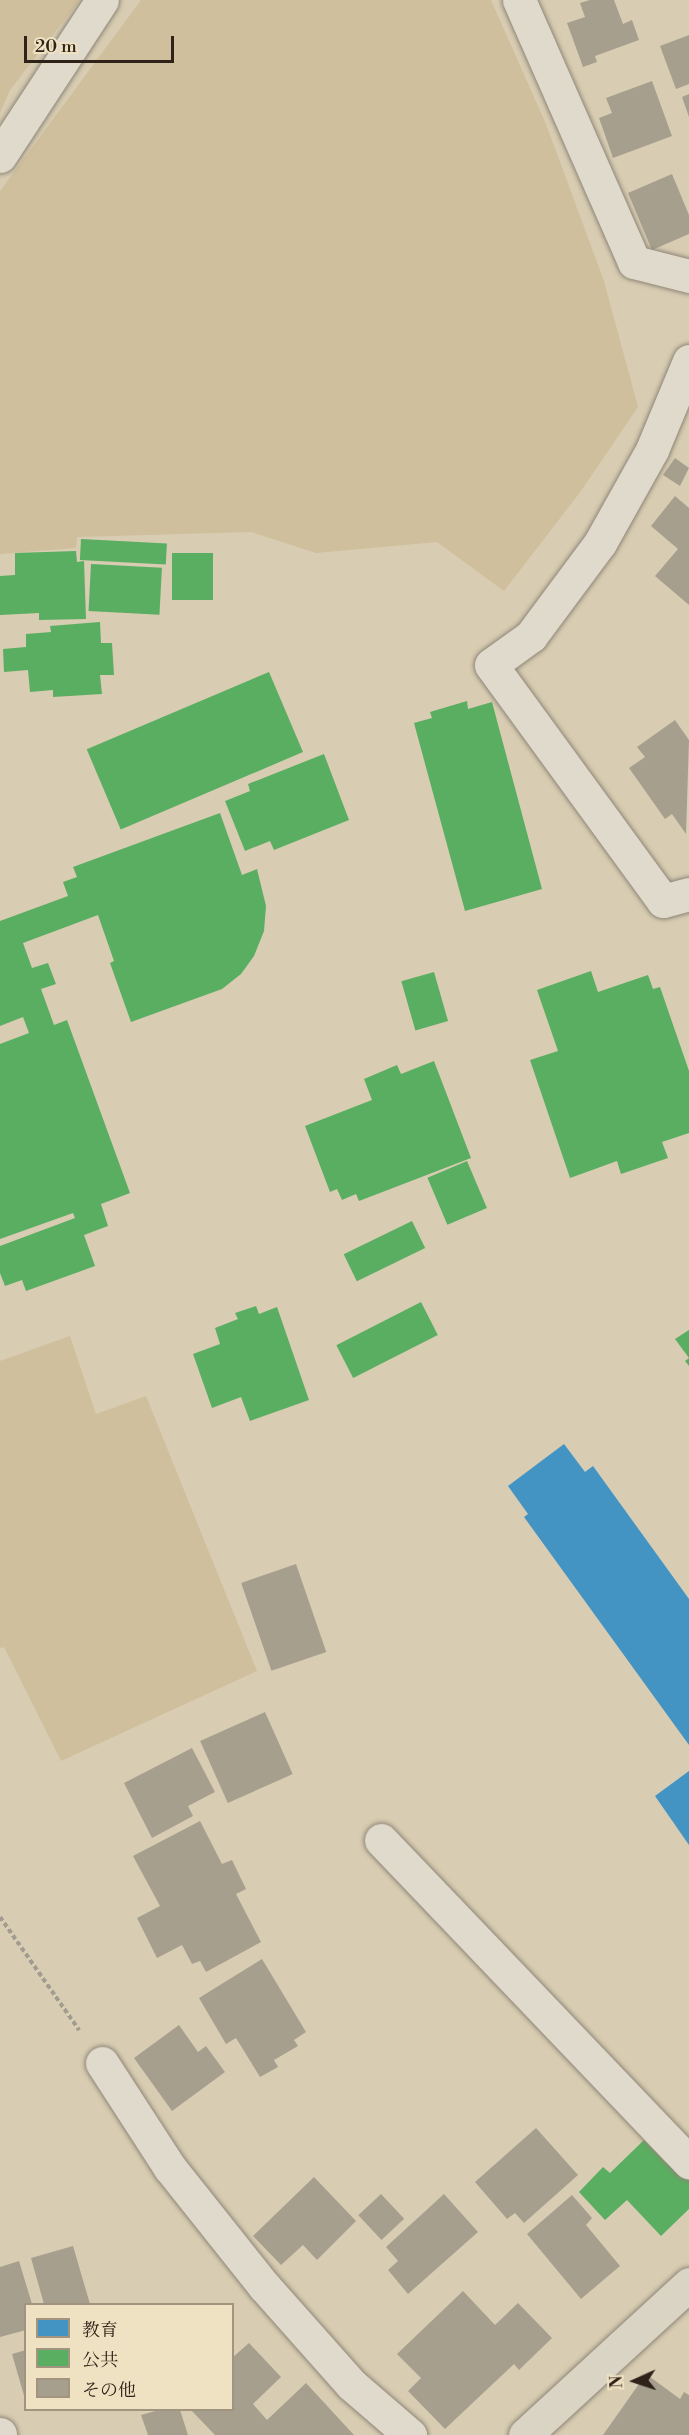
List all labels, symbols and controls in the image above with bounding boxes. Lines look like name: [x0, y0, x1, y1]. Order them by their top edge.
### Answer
scale bar: [27, 24, 177, 62]
text: 20 m: [35, 35, 77, 58]
legend: [24, 2303, 234, 2411]
text: 教育: [82, 2319, 118, 2342]
text: 公共: [82, 2349, 118, 2372]
north arrow: [605, 2351, 665, 2411]
text: N: [607, 2375, 627, 2389]
text: その他: [82, 2379, 136, 2402]

